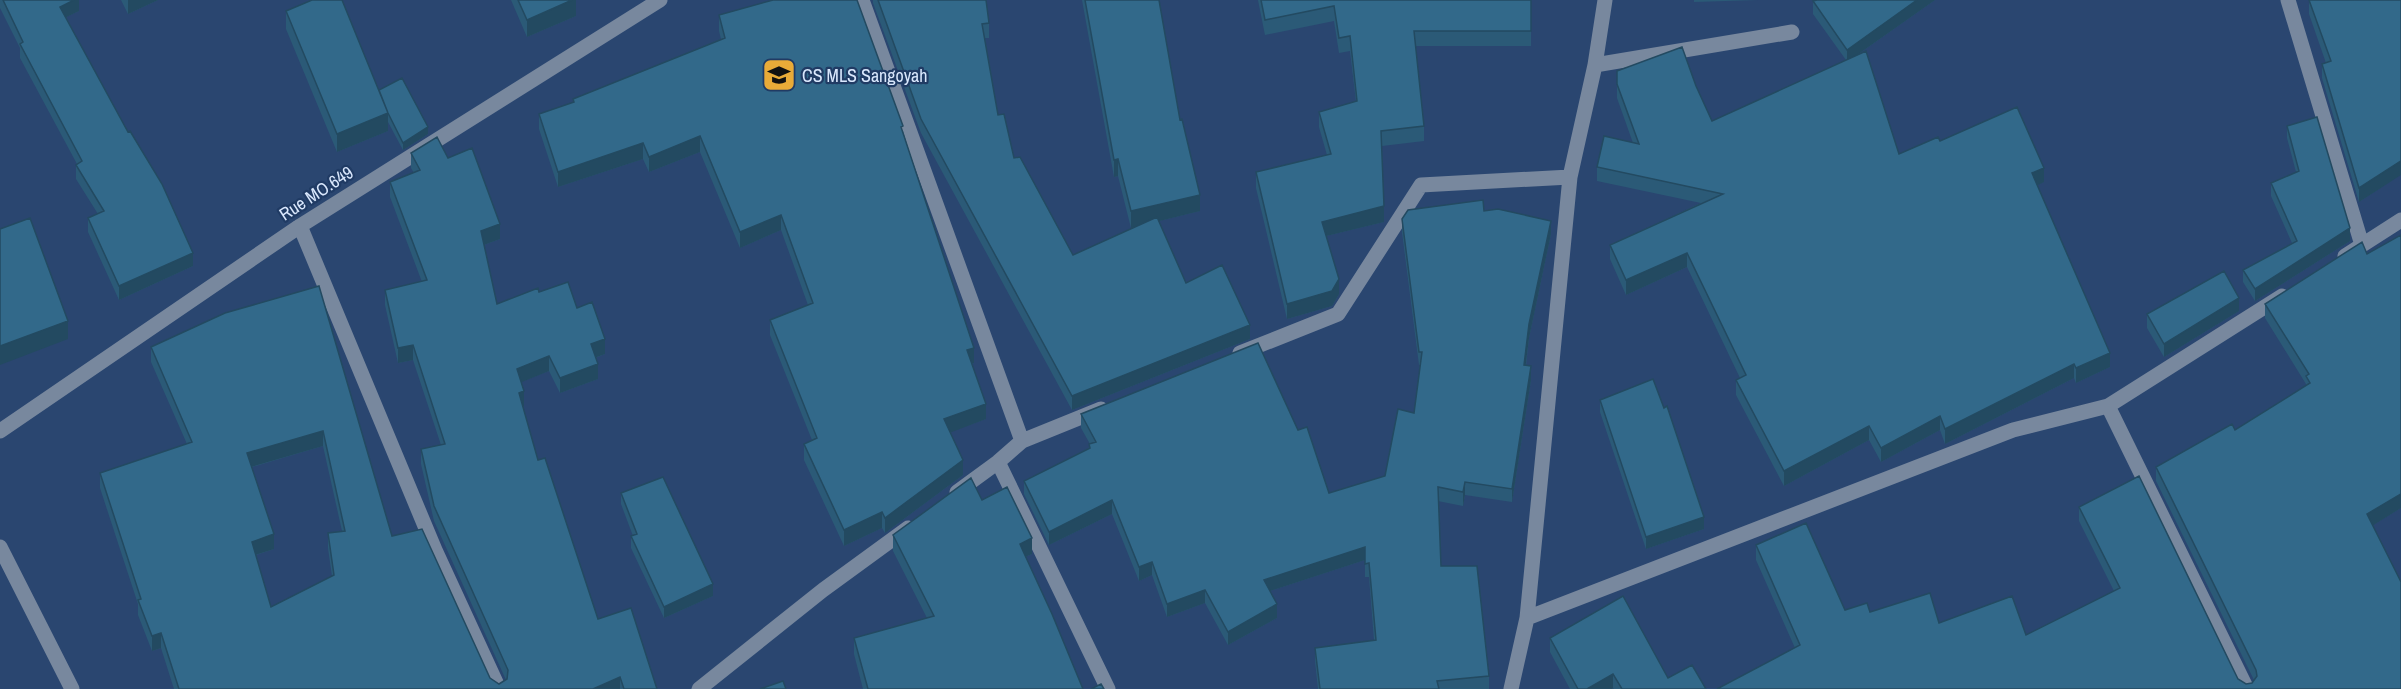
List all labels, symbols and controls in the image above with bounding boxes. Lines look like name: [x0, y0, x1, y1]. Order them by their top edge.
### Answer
school or university icon: CS MLS Sangoyah: [761, 57, 797, 93]
place label: CS MLS Sangoyah: [802, 63, 928, 88]
street label: Rue MO.649: [274, 160, 358, 226]

